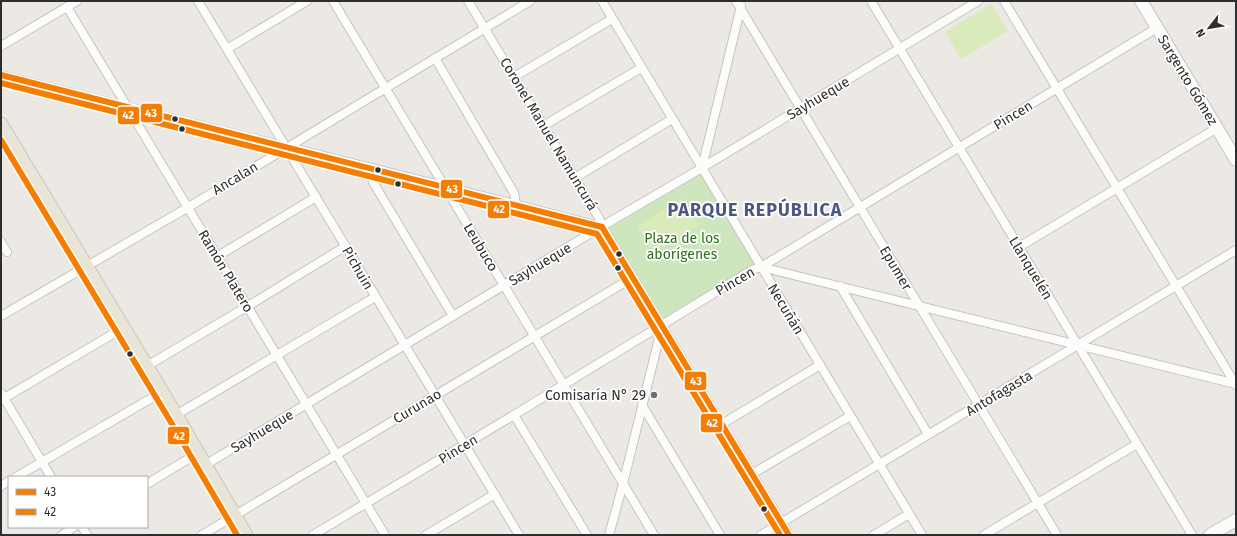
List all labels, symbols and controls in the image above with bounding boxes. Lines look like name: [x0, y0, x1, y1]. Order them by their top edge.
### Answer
north arrow: [1189, 8, 1229, 48]
text: N: [1193, 26, 1208, 39]
street label: Sargento Gómez: [1154, 32, 1221, 129]
street label: Coronel Manuel Namuncurá: [496, 55, 601, 214]
street label: Sayhueque: [784, 73, 853, 124]
street label: Pincen: [991, 97, 1036, 134]
line badge: 43: [140, 103, 163, 123]
line badge: 42: [117, 106, 140, 125]
text: 43: [145, 107, 157, 120]
text: 42: [122, 109, 134, 122]
unlabelled marker: [170, 114, 180, 124]
unlabelled marker: [177, 124, 187, 134]
street label: Ancalan: [209, 158, 261, 199]
unlabelled marker: [373, 165, 383, 175]
unlabelled marker: [393, 179, 403, 189]
line badge: 43: [440, 179, 463, 199]
text: 43: [446, 183, 458, 196]
district label: PARQUE REPÚBLICA: [668, 198, 842, 221]
line badge: 42: [487, 200, 510, 219]
text: 42: [493, 203, 505, 216]
street label: Leubuco: [460, 220, 502, 275]
street label: Ramón Platero: [194, 227, 257, 316]
park label: Plaza de los aborígenes: [644, 230, 720, 263]
street label: Llanquelén: [1005, 234, 1056, 303]
street label: Sayhueque: [506, 239, 575, 290]
street label: Epumer: [876, 243, 916, 294]
street label: Pichuin: [338, 244, 377, 293]
unlabelled marker: [614, 249, 624, 259]
unlabelled marker: [613, 263, 623, 273]
street label: Pincen: [713, 263, 758, 299]
street label: Necuñán: [764, 281, 807, 338]
unlabelled marker: [125, 349, 135, 359]
street label: Antofagasta: [963, 367, 1036, 420]
line badge: 43: [684, 371, 707, 391]
text: 43: [690, 375, 702, 388]
street label: Curunao: [390, 385, 444, 427]
place label: Comisaría N° 29: [545, 387, 646, 404]
marker: Comisaría N° 29: [649, 390, 659, 400]
street label: Sayhueque: [228, 406, 297, 457]
line badge: 42: [700, 413, 723, 433]
text: 42: [706, 417, 718, 430]
line badge: 42: [167, 426, 190, 445]
text: 42: [173, 430, 185, 443]
street label: Pincen: [436, 431, 481, 468]
legend: [8, 476, 148, 528]
text: 43: [44, 485, 56, 499]
unlabelled marker: [759, 504, 769, 514]
text: 42: [44, 505, 56, 519]

